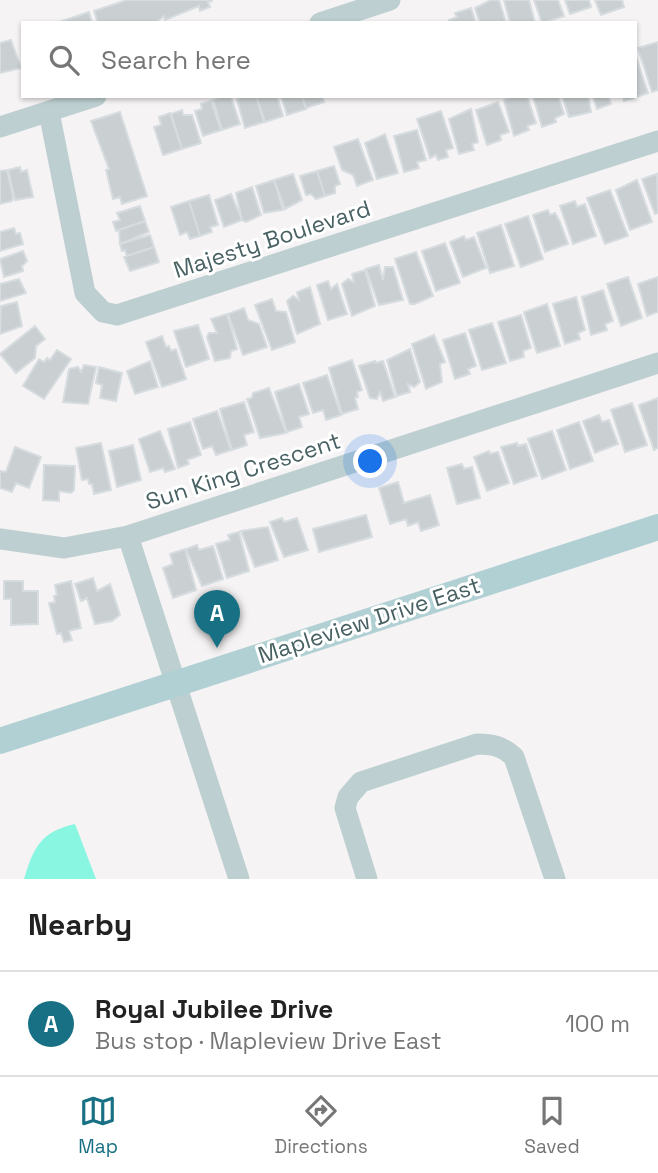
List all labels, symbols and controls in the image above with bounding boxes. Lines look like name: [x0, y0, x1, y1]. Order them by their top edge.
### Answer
search box: [21, 21, 637, 98]
icon: search: [45, 41, 83, 79]
text: Search here: [101, 43, 251, 77]
street label: Majesty Boulevard: [170, 193, 374, 285]
street label: Sun King Crescent: [142, 425, 344, 517]
your location: [353, 444, 387, 478]
street label: Mapleview Drive East: [254, 570, 484, 670]
pin: A: [194, 590, 240, 648]
text: Nearby: [28, 905, 132, 944]
text: Royal Jubilee Drive: [95, 992, 333, 1026]
text: A: [44, 1009, 58, 1039]
text: 100 m: [565, 1009, 630, 1039]
text: Bus stop · Mapleview Drive East: [95, 1026, 442, 1056]
tab: Map: [78, 1092, 118, 1159]
tab: Directions: [275, 1092, 368, 1159]
tab: Saved: [524, 1092, 580, 1159]

